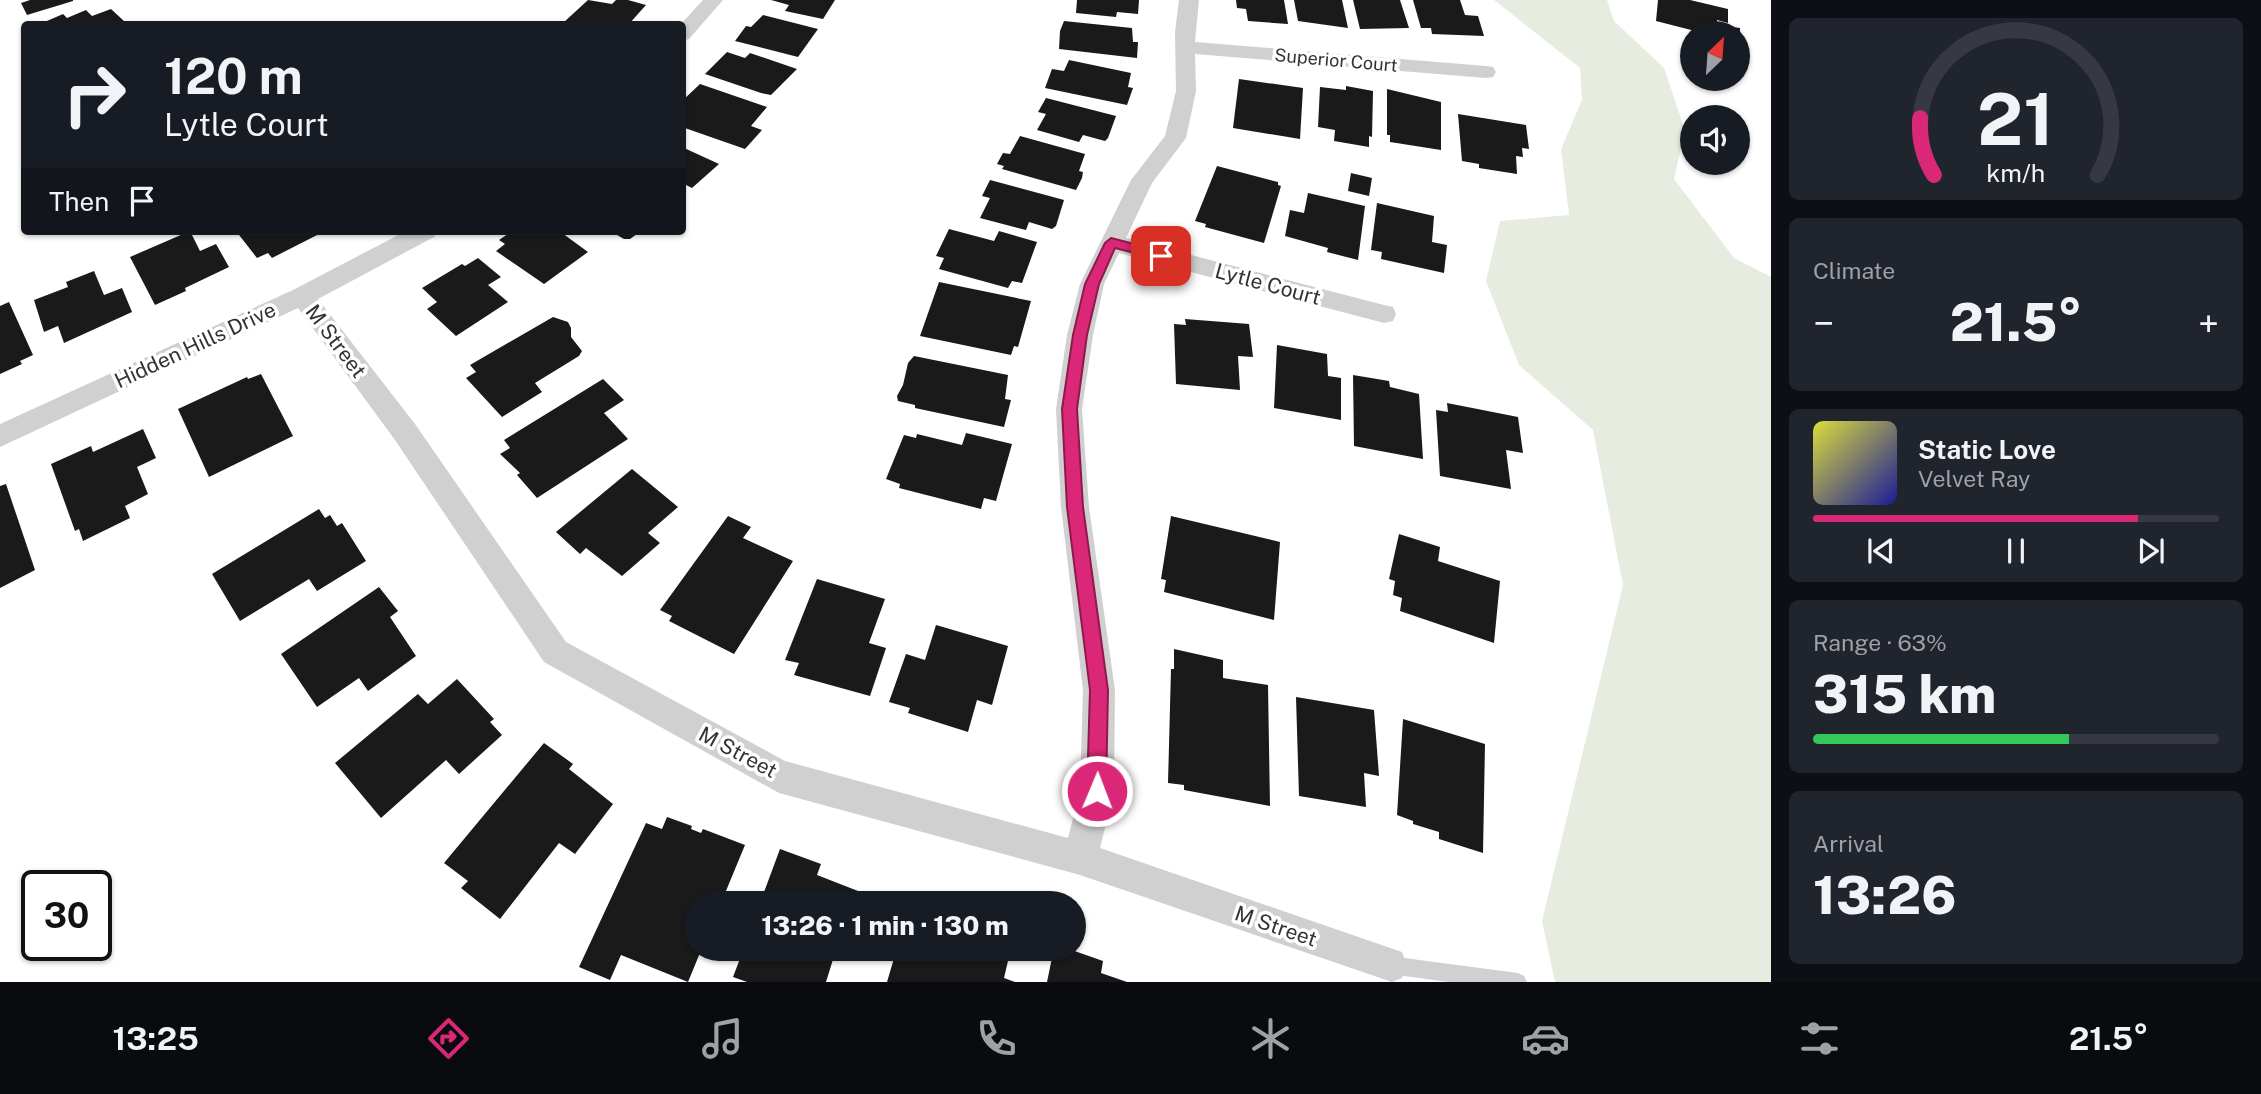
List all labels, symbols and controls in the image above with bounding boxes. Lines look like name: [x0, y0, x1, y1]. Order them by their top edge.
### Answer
north arrow: [1680, 21, 1750, 91]
map controls: [1680, 21, 1750, 175]
street label: Superior Court: [1274, 44, 1398, 76]
text: 120 m: [164, 47, 303, 105]
icon: right: [49, 49, 140, 140]
text: 21: [1977, 76, 2055, 161]
button: sound: [1680, 105, 1750, 175]
text: Lytle Court: [164, 106, 329, 143]
text: km/h: [1987, 158, 2045, 188]
icon: arrive: [123, 182, 161, 220]
text: Then: [49, 186, 109, 217]
pin: [1131, 226, 1191, 286]
icon: arrive: [1142, 237, 1180, 275]
text: Climate: [1813, 257, 1895, 284]
street label: Lytle Court: [1213, 258, 1323, 310]
text: 21.5°: [1950, 292, 2082, 353]
street label: Hidden Hills Drive: [110, 297, 280, 393]
street label: M Street: [300, 300, 372, 382]
text: −: [1813, 301, 1834, 346]
text: +: [2198, 301, 2219, 346]
text: Static Love: [1918, 434, 2056, 465]
text: Velvet Ray: [1918, 465, 2030, 492]
icon: previous: [1862, 532, 1900, 570]
icon: pause: [1997, 532, 2035, 570]
icon: next: [2132, 532, 2170, 570]
text: Range · 63%: [1813, 629, 1947, 656]
text: 315 km: [1813, 664, 1996, 725]
street label: M Street: [695, 721, 781, 783]
position arrow: [1060, 754, 1134, 828]
text: Arrival: [1813, 830, 1884, 857]
text: 13:26: [1813, 865, 1956, 926]
speed limit sign: 30: [21, 870, 112, 961]
street label: M Street: [1232, 900, 1320, 952]
text: 13:26 · 1 min · 130 m: [761, 910, 1009, 941]
icon: directions: [424, 1014, 473, 1063]
icon: music: [698, 1014, 747, 1063]
icon: phone: [972, 1014, 1021, 1063]
icon: climate: [1246, 1014, 1295, 1063]
icon: car: [1521, 1014, 1570, 1063]
icon: filters: [1795, 1014, 1844, 1063]
text: 13:25: [113, 1020, 199, 1057]
text: 21.5°: [2069, 1020, 2148, 1057]

